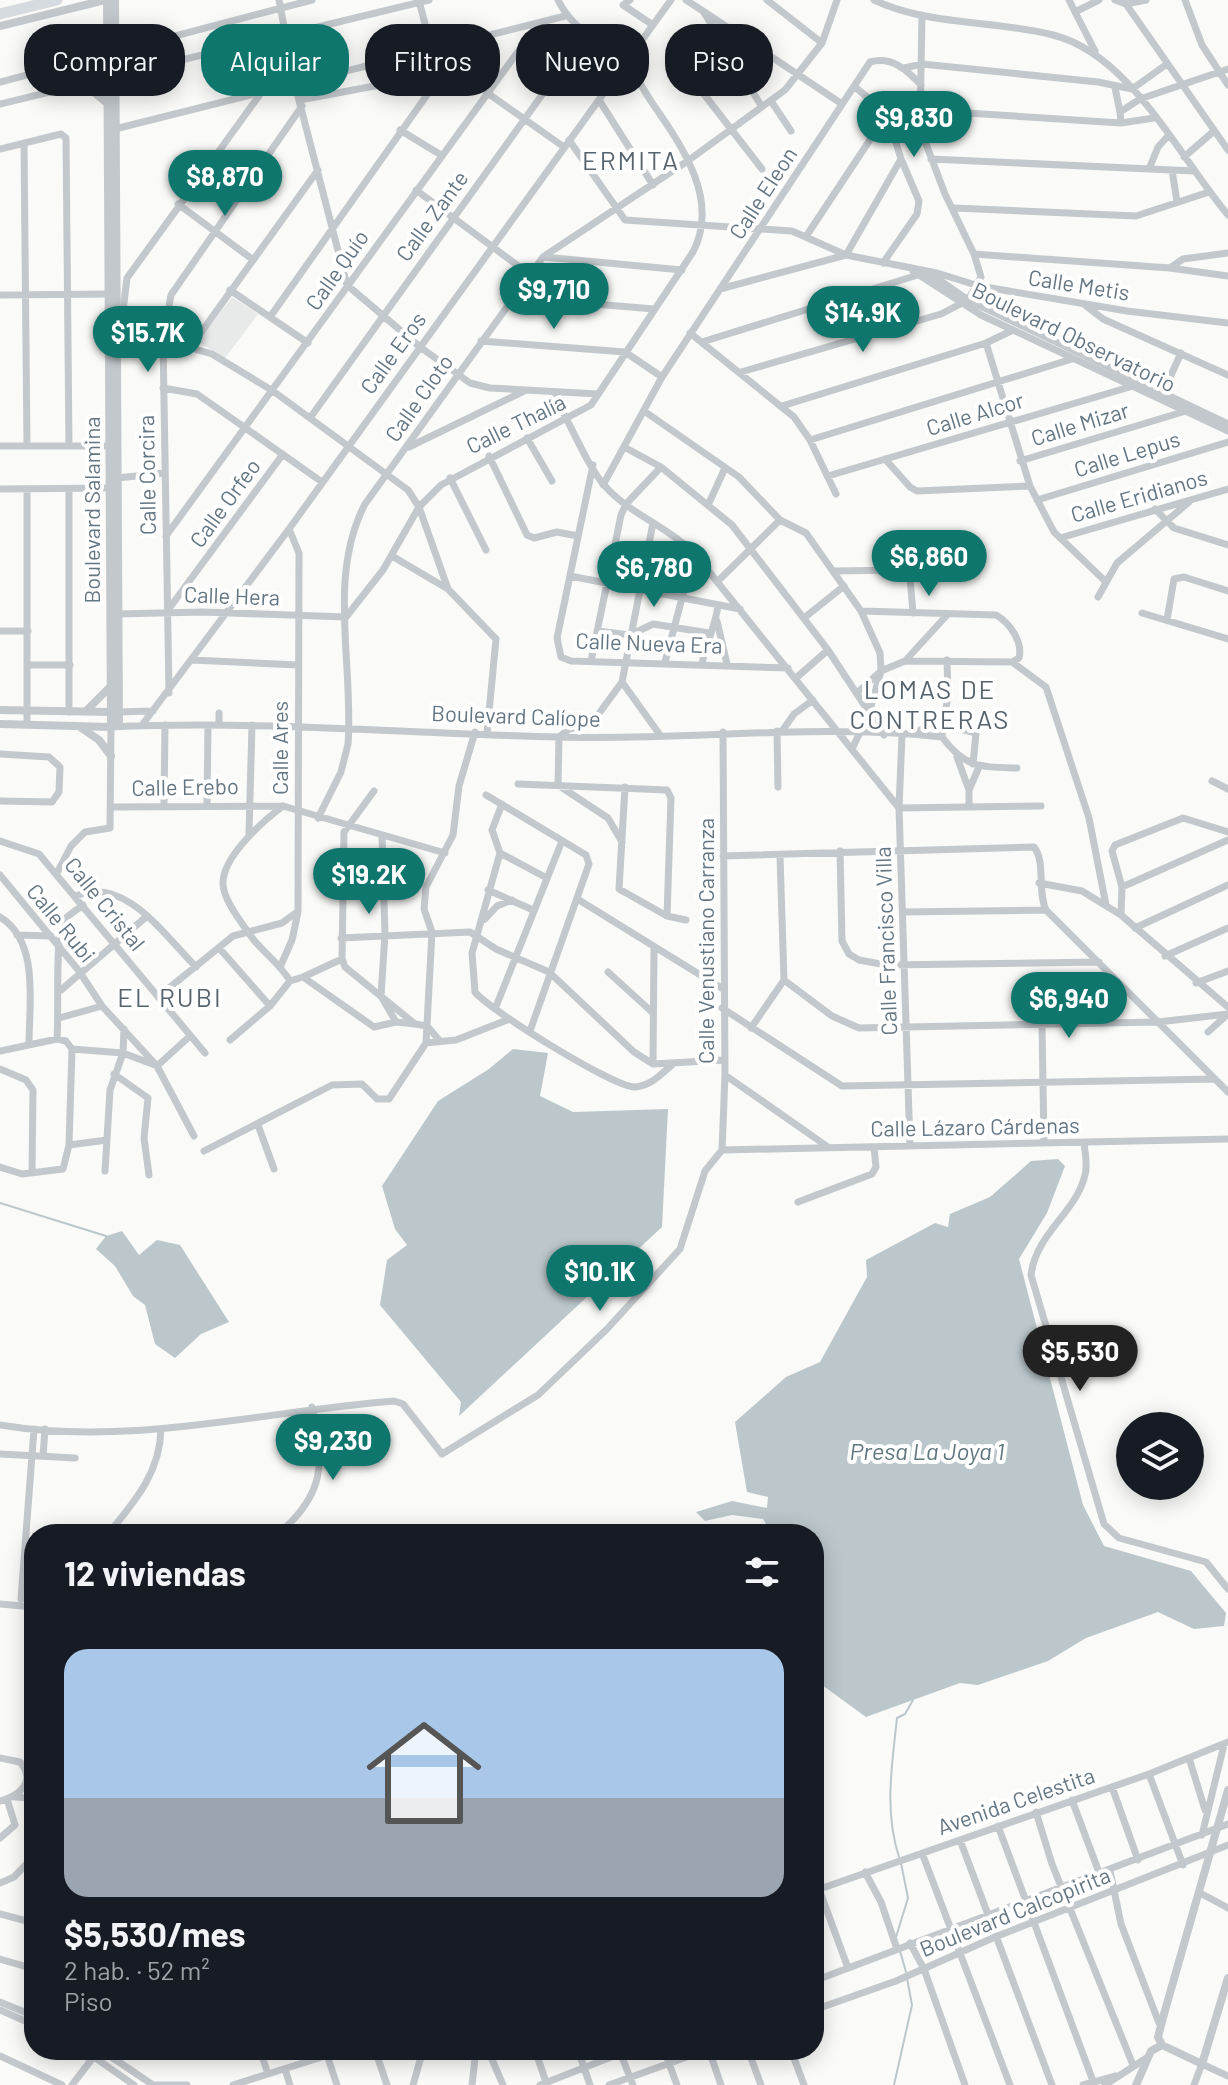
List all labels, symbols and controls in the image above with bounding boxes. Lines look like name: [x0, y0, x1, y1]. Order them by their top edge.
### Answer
chip: Comprar: [24, 24, 185, 96]
chip: Alquilar: [201, 24, 349, 96]
chip: Filtros: [365, 24, 500, 96]
chip: Nuevo: [516, 24, 649, 96]
chip: Piso: [665, 24, 773, 96]
pin: $9,830: [849, 91, 979, 159]
text: $9,830: [875, 101, 953, 132]
street label: Calle Eleon: [723, 141, 802, 243]
district label: ERMITA: [582, 144, 680, 175]
pin: $8,870: [160, 150, 290, 218]
text: $8,870: [186, 160, 264, 191]
street label: Calle Zante: [390, 165, 473, 266]
street label: Calle Quío: [299, 224, 373, 314]
pin: $9,710: [489, 263, 619, 331]
street label: Calle Metis: [1027, 263, 1132, 305]
text: $9,710: [518, 273, 590, 304]
street label: Boulevard Observatorio: [968, 276, 1180, 397]
pin: $14.9K: [798, 286, 928, 354]
text: $14.9K: [825, 296, 901, 327]
pin: $15.7K: [83, 306, 213, 374]
street label: Calle Eros: [354, 307, 430, 398]
text: $15.7K: [111, 316, 185, 347]
street label: Calle Cloto: [379, 349, 458, 446]
street label: Calle Alcor: [923, 386, 1027, 440]
street label: Calle Thalía: [462, 388, 569, 458]
street label: Calle Mizar: [1028, 396, 1132, 450]
street label: Calle Corcira: [132, 415, 160, 535]
street label: Boulevard Salamina: [78, 416, 104, 604]
street label: Calle Lepus: [1071, 425, 1183, 481]
street label: Calle Orfeo: [183, 453, 265, 552]
street label: Calle Eridianos: [1067, 463, 1210, 527]
pin: $6,860: [864, 530, 994, 598]
text: $6,860: [890, 540, 968, 571]
pin: $6,780: [589, 541, 719, 609]
text: $6,780: [615, 551, 693, 582]
street label: Calle Hera: [184, 580, 280, 610]
street label: Calle Nueva Era: [575, 626, 723, 658]
district label: LOMAS DE CONTRERAS: [850, 673, 1010, 734]
street label: Boulevard Calíope: [431, 699, 601, 731]
street label: Calle Ares: [266, 701, 292, 795]
street label: Calle Erebo: [131, 772, 239, 800]
street label: Calle Venustiano Carranza: [692, 818, 718, 1064]
street label: Calle Francisco Villa: [869, 846, 901, 1036]
pin: $19.2K: [304, 848, 434, 916]
street label: Calle Cristal: [60, 851, 151, 955]
text: $19.2K: [331, 858, 407, 889]
street label: Calle Rubi: [22, 878, 101, 967]
pin: $6,940: [1004, 972, 1134, 1040]
district label: EL RUBI: [117, 981, 223, 1012]
text: $6,940: [1029, 982, 1109, 1013]
street label: Calle Lázaro Cárdenas: [870, 1111, 1080, 1141]
pin: $10.1K: [535, 1245, 665, 1313]
text: $10.1K: [564, 1255, 636, 1286]
pin: $5,530: [1015, 1325, 1145, 1393]
text: $5,530: [1041, 1335, 1119, 1366]
map controls: [1116, 1412, 1204, 1500]
button: layers: [1116, 1412, 1204, 1500]
pin: $9,230: [268, 1414, 398, 1482]
text: $9,230: [294, 1424, 372, 1455]
water label: Presa La Joya 1: [850, 1436, 1004, 1465]
icon: filters: [740, 1550, 784, 1594]
text: 12 viviendas: [64, 1552, 246, 1593]
icon: home: [352, 1701, 496, 1845]
street label: Avenida Celestita: [934, 1761, 1098, 1839]
street label: Boulevard Calcopirita: [915, 1861, 1114, 1961]
text: $5,530/mes: [64, 1913, 246, 1954]
text: 2 hab. · 52 m²: [64, 1954, 210, 1985]
text: Piso: [64, 1985, 113, 2016]

